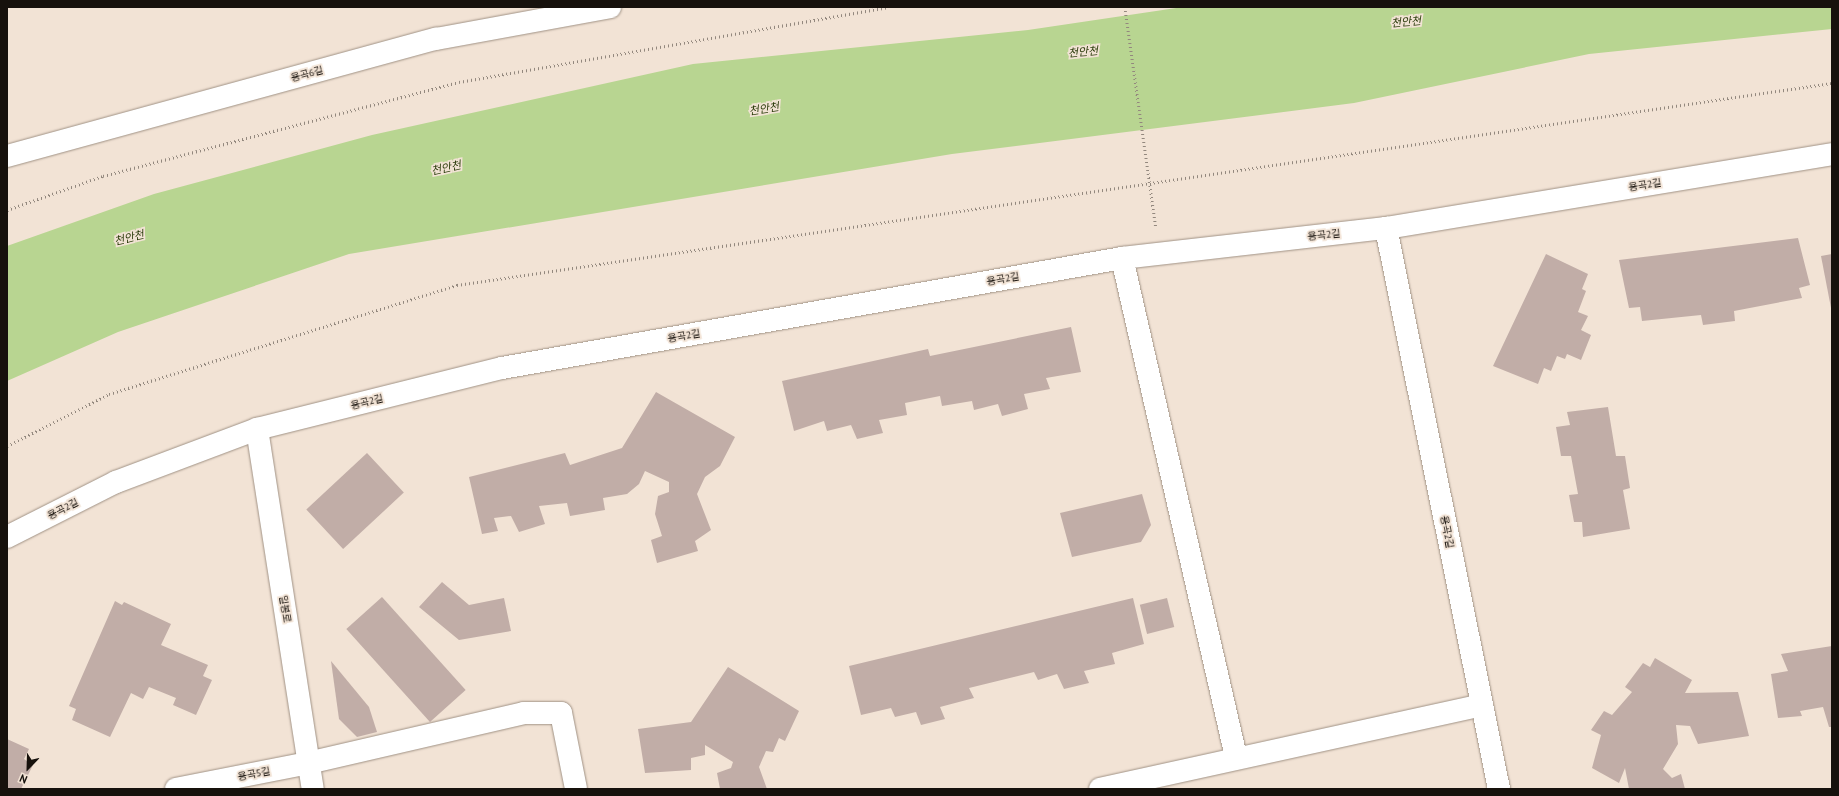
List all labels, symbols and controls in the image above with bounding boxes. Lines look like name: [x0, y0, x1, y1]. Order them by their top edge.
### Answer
water label: 천안천: [1390, 14, 1422, 30]
water label: 천안천: [1067, 44, 1099, 60]
street label: 용곡6길: [289, 64, 325, 84]
water label: 천안천: [748, 100, 780, 118]
water label: 천안천: [430, 158, 462, 178]
street label: 용곡2길: [1628, 176, 1662, 194]
street label: 용곡2길: [1307, 227, 1341, 243]
water label: 천안천: [113, 228, 145, 248]
street label: 용곡2길: [986, 270, 1020, 288]
street label: 용곡2길: [667, 327, 701, 345]
street label: 용곡2길: [350, 392, 384, 412]
street label: 용곡2길: [46, 496, 80, 522]
street label: 용곡2길: [1438, 515, 1456, 549]
street label: 일봉로: [277, 594, 293, 624]
north arrow: [8, 748, 48, 788]
street label: 용곡5길: [237, 765, 271, 783]
text: N: [17, 771, 29, 787]

